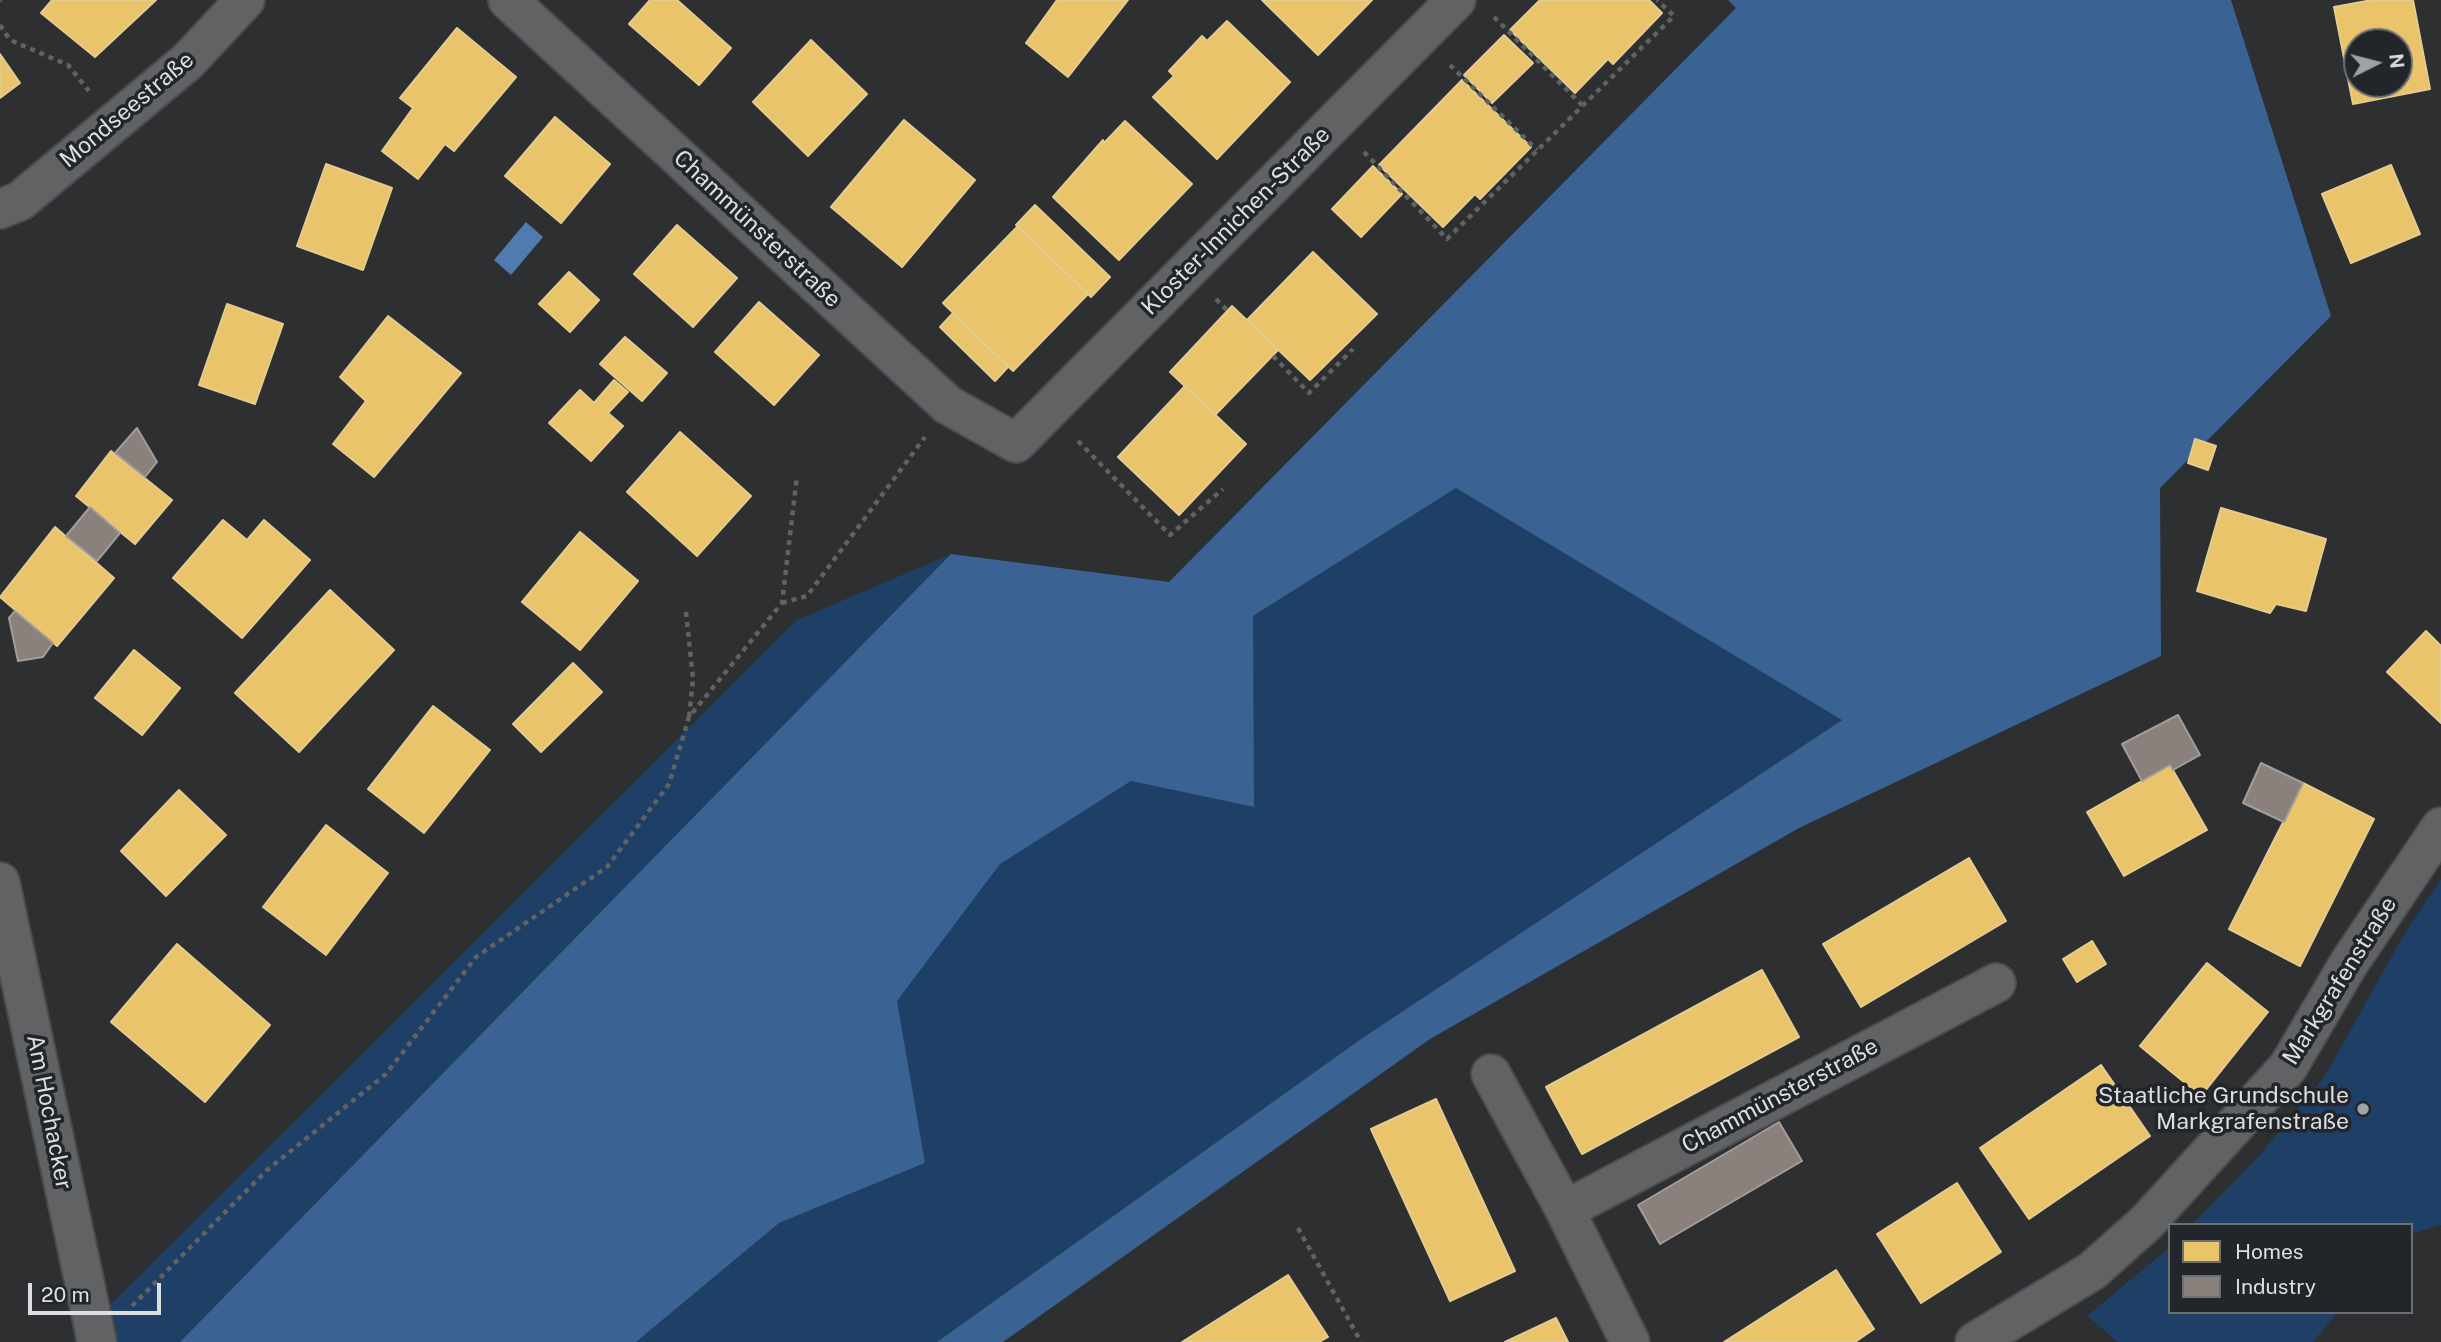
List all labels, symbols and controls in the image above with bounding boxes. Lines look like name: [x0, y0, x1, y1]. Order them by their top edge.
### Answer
north arrow: [2343, 28, 2413, 98]
street label: Mondseestraße: [55, 46, 199, 174]
text: N: [2385, 52, 2409, 70]
street label: Kloster-Innichen-Straße: [1136, 121, 1336, 321]
street label: Chammünsterstraße: [668, 144, 846, 314]
street label: Markgrafenstraße: [2277, 892, 2403, 1070]
street label: Am Hochacker: [20, 1032, 78, 1192]
street label: Chammünsterstraße: [1677, 1033, 1883, 1159]
place label: Staatliche Grundschule Markgrafenstraße: [2098, 1082, 2349, 1136]
marker: Staatliche Grundschule Markgrafenstraße: [2355, 1101, 2371, 1117]
legend: [2168, 1223, 2413, 1314]
text: Homes: [2235, 1239, 2303, 1264]
scale bar: [32, 1268, 164, 1312]
text: Industry: [2235, 1274, 2316, 1299]
text: 20 m: [41, 1282, 90, 1307]

